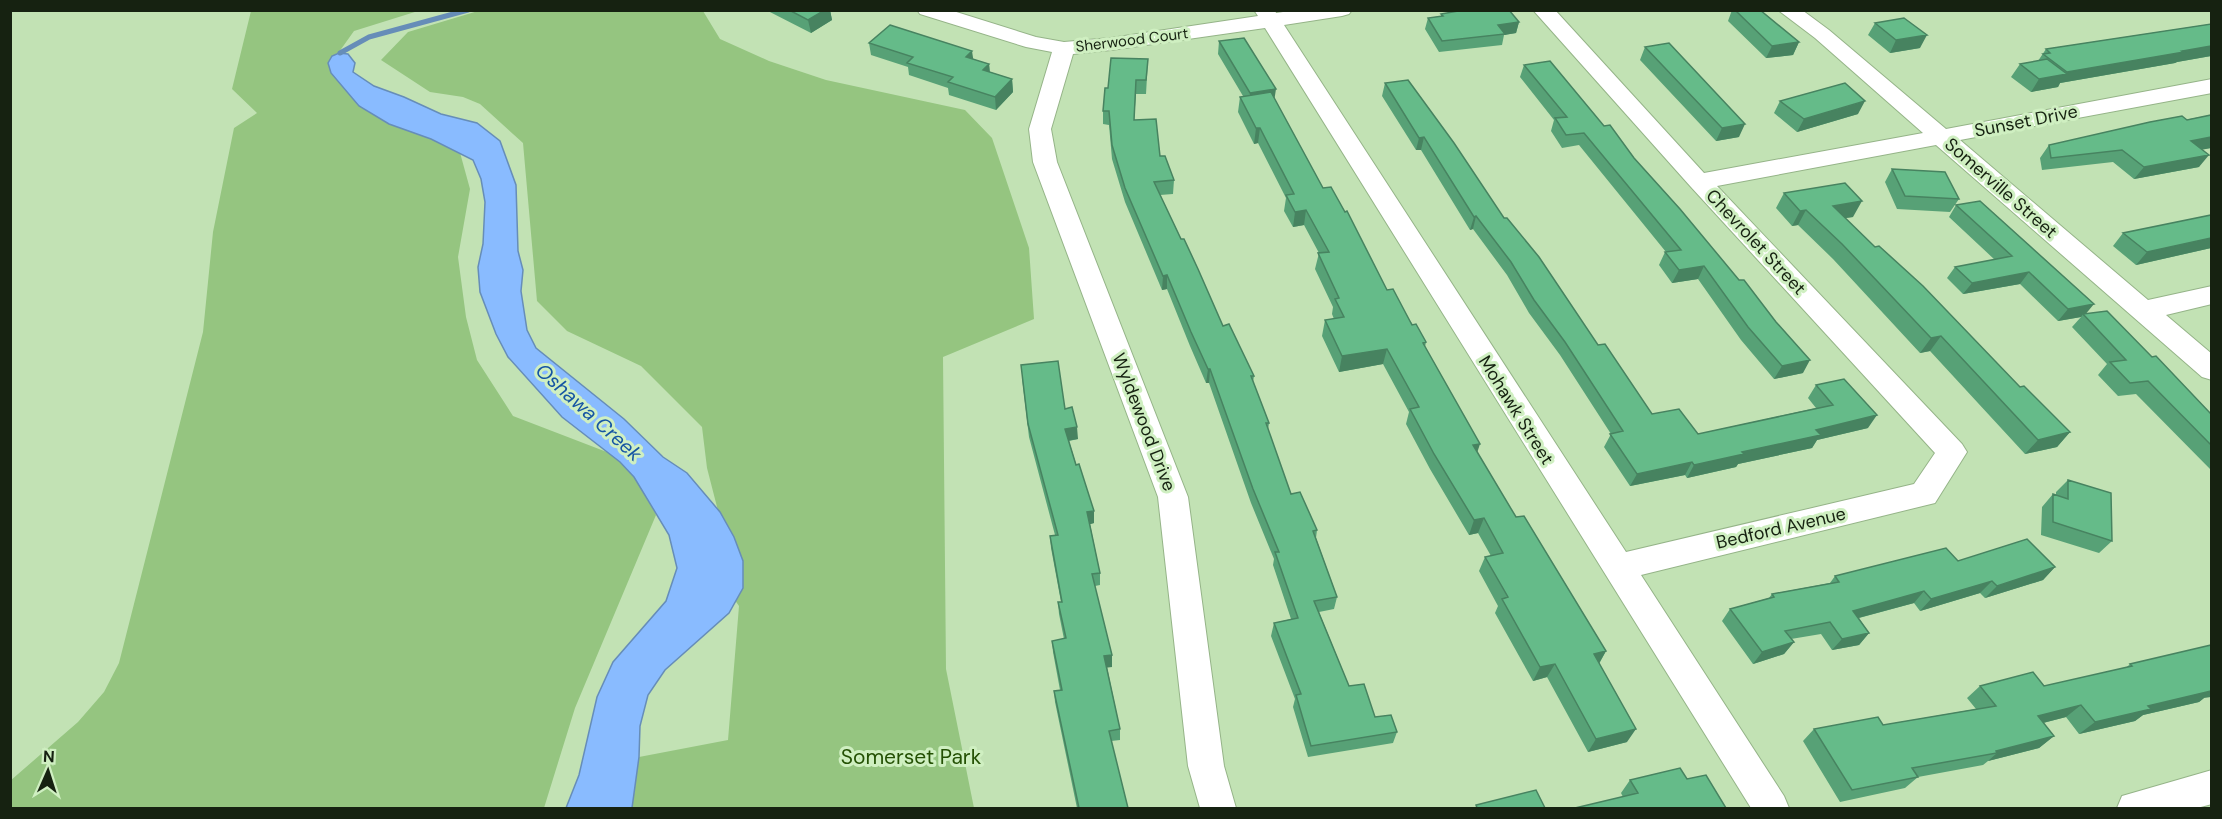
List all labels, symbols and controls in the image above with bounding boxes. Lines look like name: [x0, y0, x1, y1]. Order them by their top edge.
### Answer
street label: Sherwood Court: [1074, 23, 1190, 57]
street label: Sunset Drive: [1972, 99, 2080, 143]
street label: Somerville Street: [1940, 132, 2062, 244]
street label: Chevrolet Street: [1701, 184, 1811, 300]
street label: Wyldewood Drive: [1107, 350, 1181, 494]
street label: Mohawk Street: [1473, 351, 1559, 469]
water label: Oshawa Creek: [530, 357, 648, 467]
street label: Bedford Avenue: [1714, 501, 1848, 555]
north arrow: [18, 741, 78, 801]
park label: Somerset Park: [841, 743, 982, 771]
text: N: [42, 746, 55, 767]

